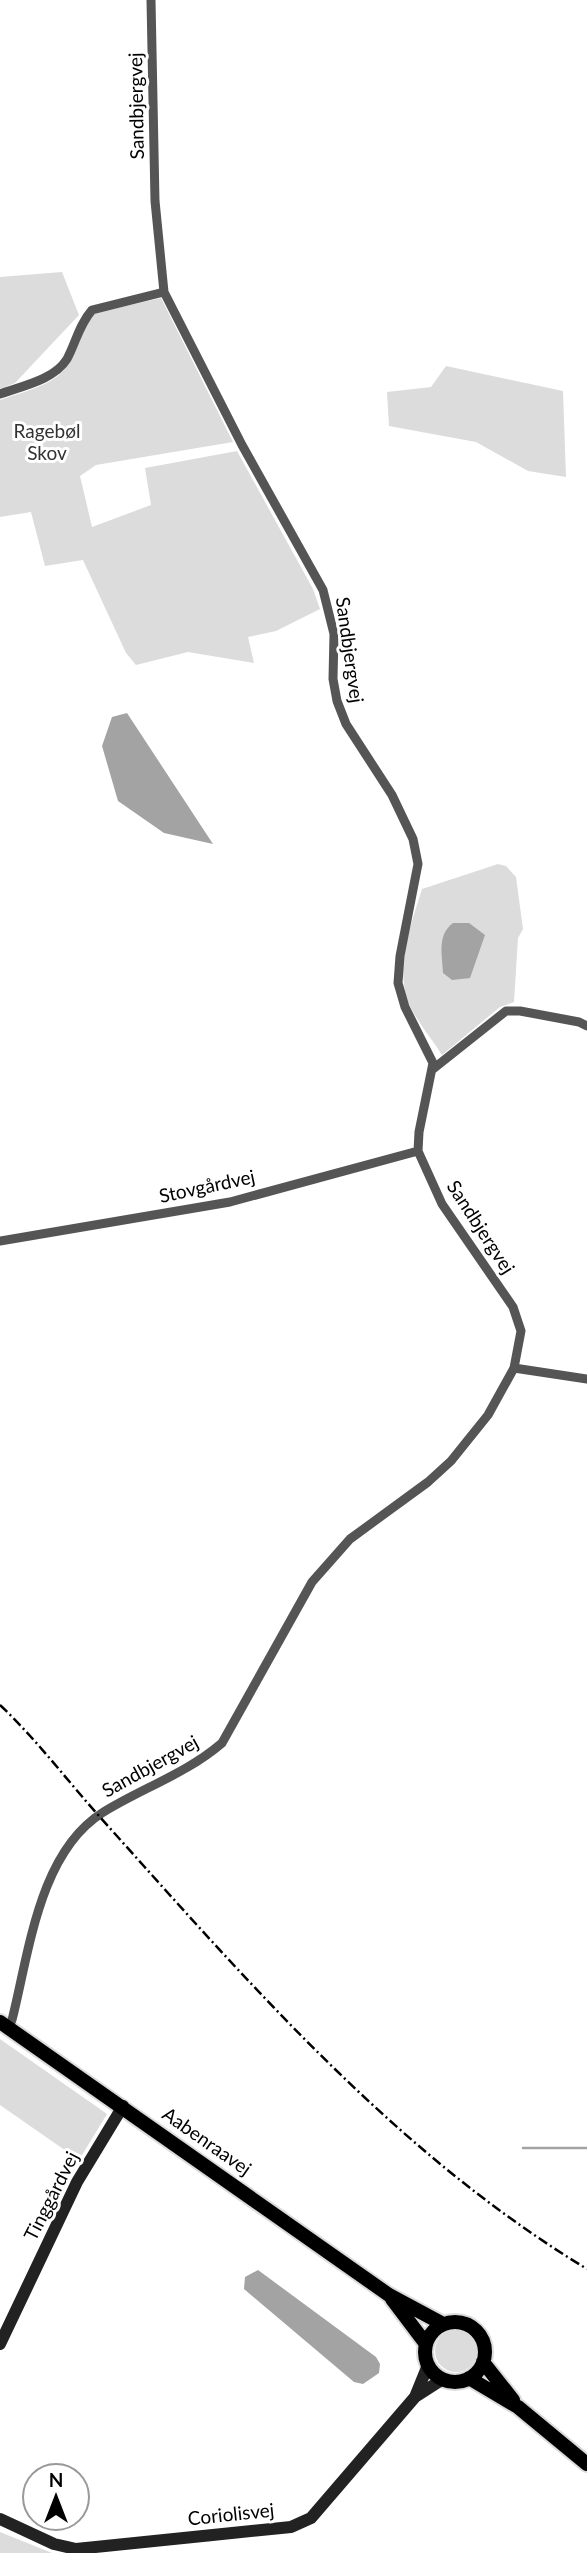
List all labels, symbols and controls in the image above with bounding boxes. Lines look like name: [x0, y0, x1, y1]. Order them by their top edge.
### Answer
street label: Sandbjergvej: [123, 52, 148, 160]
park label: Ragebøl Skov: [14, 419, 80, 464]
street label: Sandbjergvej: [332, 595, 369, 704]
street label: Stovgårdvej: [157, 1164, 257, 1207]
street label: Sandbjergvej: [443, 1176, 520, 1278]
street label: Sandbjergvej: [97, 1730, 202, 1802]
street label: Aabenraavej: [158, 2102, 256, 2180]
street label: Tinggårdvej: [18, 2147, 83, 2244]
north arrow: [21, 2462, 91, 2532]
text: N: [49, 2468, 63, 2491]
street label: Coriolisvej: [187, 2498, 275, 2529]

